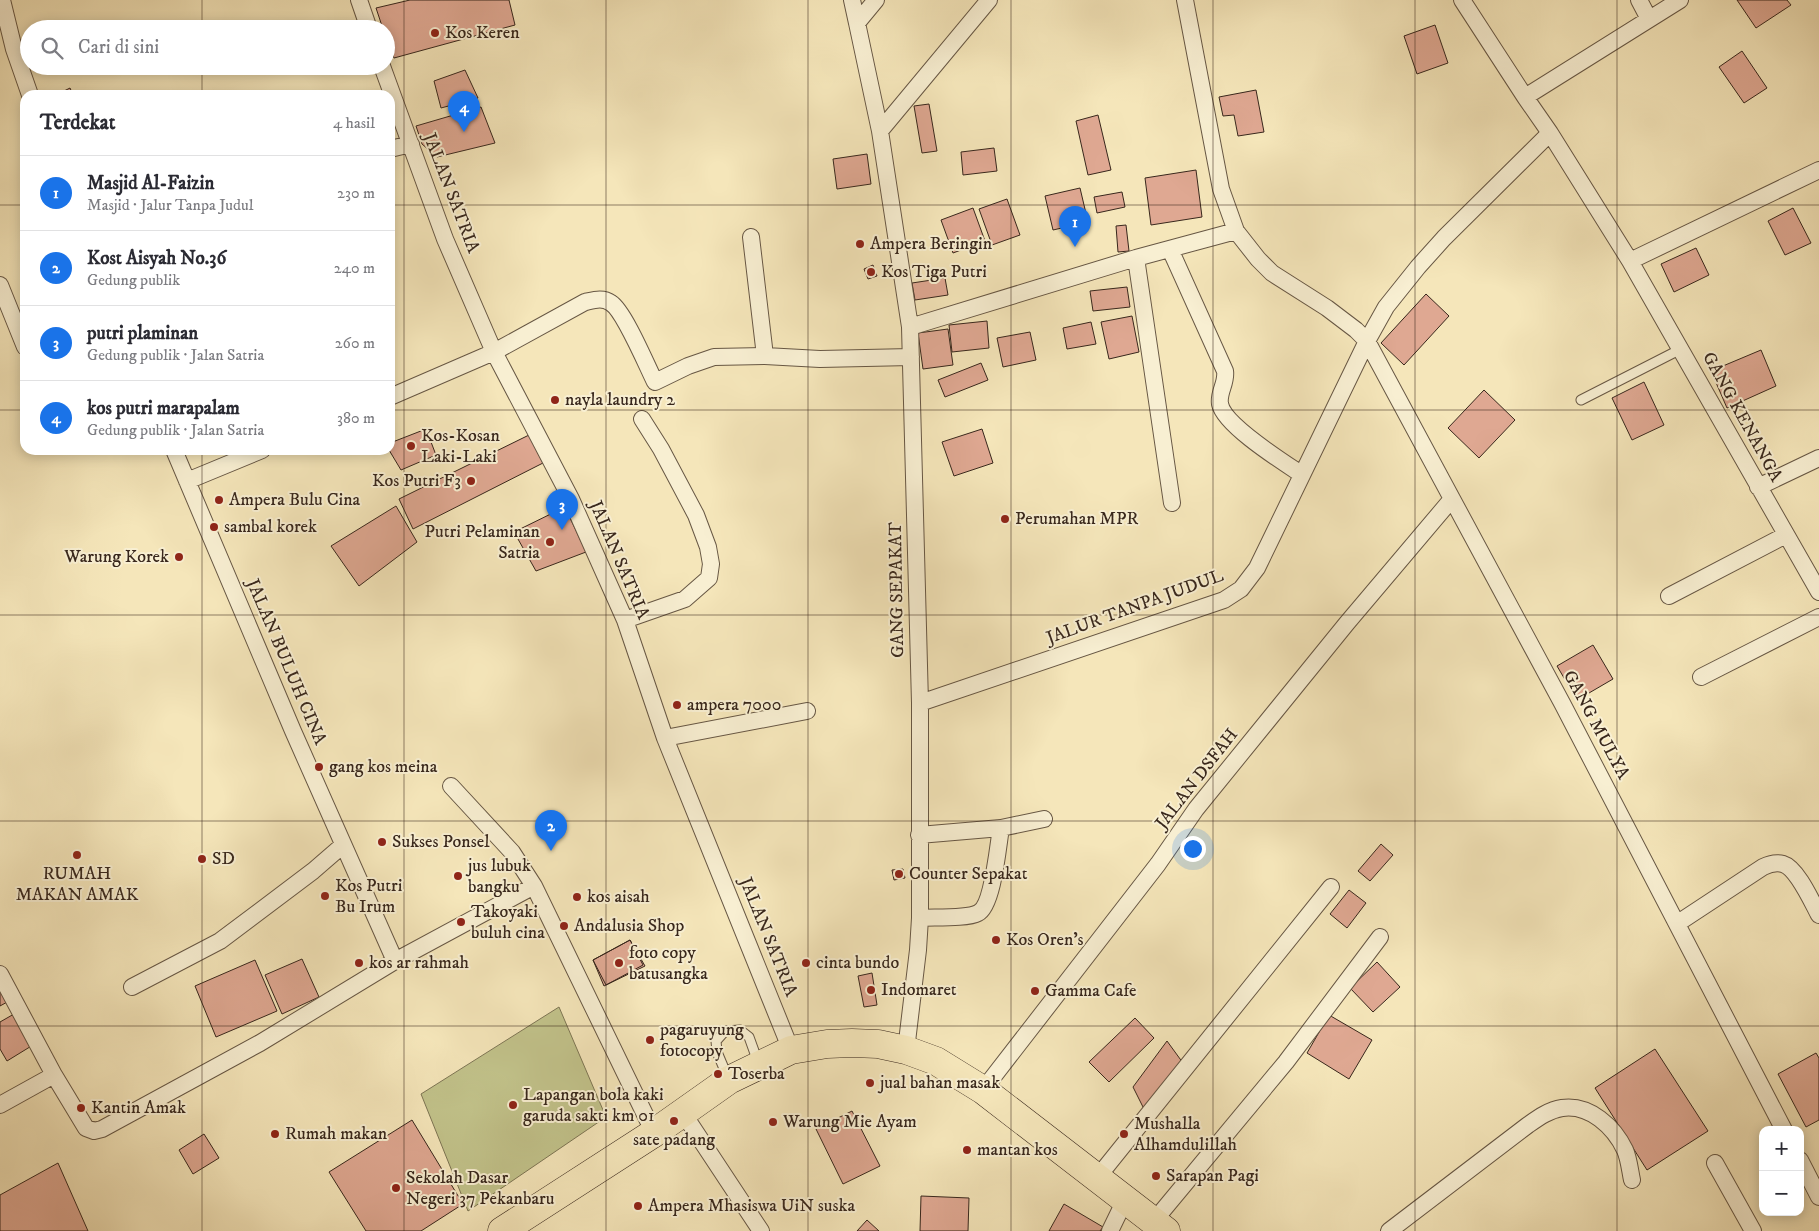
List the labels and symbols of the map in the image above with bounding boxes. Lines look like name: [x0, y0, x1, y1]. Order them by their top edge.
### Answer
place label: Kos Keren: [445, 22, 520, 44]
marker: Kos Keren: [429, 27, 441, 39]
pin: 4: [448, 91, 480, 132]
street label: JALAN SATRIA: [417, 128, 484, 257]
pin: 1: [1059, 206, 1091, 247]
place label: Ampera Beringin: [870, 233, 993, 255]
marker: Ampera Beringin: [854, 238, 866, 250]
place label: Kos Tiga Putri: [881, 261, 987, 283]
marker: Kos Tiga Putri: [865, 266, 877, 278]
street label: GANG KENANGA: [1697, 348, 1787, 486]
place label: nayla laundry 2: [565, 389, 675, 411]
marker: nayla laundry 2: [549, 394, 561, 406]
place label: Kos-Kosan Laki-Laki: [421, 425, 500, 468]
marker: Kos-Kosan Laki-Laki: [405, 440, 417, 452]
place label: Kos Putri F3: [372, 470, 461, 492]
marker: Kos Putri F3: [465, 475, 477, 487]
place label: Ampera Bulu Cina: [229, 489, 361, 511]
pin: 3: [546, 489, 578, 530]
marker: Ampera Bulu Cina: [213, 494, 225, 506]
street label: JALAN SATRIA: [583, 496, 654, 623]
place label: Perumahan MPR: [1015, 508, 1138, 530]
marker: Perumahan MPR: [999, 513, 1011, 525]
place label: sambal korek: [224, 516, 317, 538]
marker: sambal korek: [208, 521, 220, 533]
place label: Putri Pelaminan Satria: [425, 521, 541, 564]
street label: GANG SEPAKAT: [885, 521, 909, 658]
marker: Putri Pelaminan Satria: [544, 536, 556, 548]
place label: Warung Korek: [63, 546, 169, 568]
marker: Warung Korek: [173, 551, 185, 563]
street label: JALUR TANPA JUDUL: [1042, 565, 1227, 650]
street label: JALAN BULUH CINA: [240, 574, 331, 749]
street label: GANG MULYA: [1558, 667, 1634, 784]
place label: ampera 7000: [687, 694, 781, 716]
marker: ampera 7000: [671, 699, 683, 711]
street label: JALAN DSFAH: [1150, 724, 1243, 835]
place label: gang kos meina: [329, 756, 438, 778]
marker: gang kos meina: [313, 761, 325, 773]
pin: 2: [535, 810, 567, 851]
place label: Sukses Ponsel: [392, 831, 490, 853]
marker: Sukses Ponsel: [376, 836, 388, 848]
your location: [1180, 836, 1206, 862]
place label: SD: [212, 848, 235, 870]
marker: RUMAH MAKAN AMAK: [71, 849, 83, 861]
marker: SD: [196, 853, 208, 865]
place label: jus lubuk bangku: [465, 855, 531, 898]
place label: RUMAH MAKAN AMAK: [16, 863, 139, 906]
place label: Counter Sepakat: [909, 863, 1028, 885]
marker: Counter Sepakat: [893, 868, 905, 880]
marker: jus lubuk bangku: [452, 870, 464, 882]
street label: JALAN SATRIA: [733, 872, 802, 1000]
place label: Kos Putri Bu Irum: [335, 875, 402, 918]
place label: kos aisah: [587, 886, 650, 908]
marker: Kos Putri Bu Irum: [319, 890, 331, 902]
marker: kos aisah: [571, 891, 583, 903]
place label: Takoyaki buluh cina: [471, 901, 545, 944]
place label: Andalusia Shop: [574, 915, 684, 937]
marker: Takoyaki buluh cina: [455, 916, 467, 928]
marker: Andalusia Shop: [558, 920, 570, 932]
place label: Kos Oren's: [1006, 929, 1084, 951]
marker: Kos Oren's: [990, 934, 1002, 946]
place label: foto copy batusangka: [629, 942, 708, 985]
place label: kos ar rahmah: [369, 952, 470, 974]
place label: cinta bundo: [816, 952, 899, 974]
marker: kos ar rahmah: [353, 957, 365, 969]
marker: foto copy batusangka: [613, 957, 625, 969]
marker: cinta bundo: [800, 957, 812, 969]
place label: Indomaret: [881, 979, 957, 1001]
place label: Gamma Cafe: [1045, 980, 1137, 1002]
marker: Indomaret: [865, 984, 877, 996]
marker: Gamma Cafe: [1029, 985, 1041, 997]
place label: pagaruyung fotocopy: [659, 1019, 744, 1062]
marker: pagaruyung fotocopy: [644, 1034, 656, 1046]
place label: Toserba: [728, 1063, 785, 1085]
marker: Toserba: [712, 1068, 724, 1080]
place label: jual bahan masak: [877, 1072, 1000, 1094]
marker: jual bahan masak: [864, 1077, 876, 1089]
place label: Lapangan bola kaki garuda sakti km 01: [523, 1084, 664, 1127]
place label: Kantin Amak: [91, 1097, 186, 1119]
marker: Lapangan bola kaki garuda sakti km 01: [507, 1099, 519, 1111]
marker: Kantin Amak: [75, 1102, 87, 1114]
place label: Warung Mie Ayam: [782, 1111, 917, 1133]
place label: Mushalla Alhamdulillah: [1134, 1113, 1238, 1156]
marker: sate padang: [668, 1115, 680, 1127]
marker: Warung Mie Ayam: [767, 1116, 779, 1128]
place label: Rumah makan: [285, 1123, 388, 1145]
marker: Rumah makan: [269, 1128, 281, 1140]
marker: Mushalla Alhamdulillah: [1118, 1128, 1130, 1140]
place label: sate padang: [633, 1129, 715, 1151]
place label: mantan kos: [977, 1139, 1058, 1161]
marker: mantan kos: [961, 1144, 973, 1156]
place label: Sarapan Pagi: [1166, 1165, 1259, 1187]
place label: Sekolah Dasar Negeri 37 Pekanbaru: [406, 1167, 555, 1210]
marker: Sarapan Pagi: [1150, 1170, 1162, 1182]
marker: Sekolah Dasar Negeri 37 Pekanbaru: [390, 1182, 402, 1194]
place label: Ampera Mhasiswa UiN suska: [648, 1195, 855, 1217]
marker: Ampera Mhasiswa UiN suska: [632, 1200, 644, 1212]

